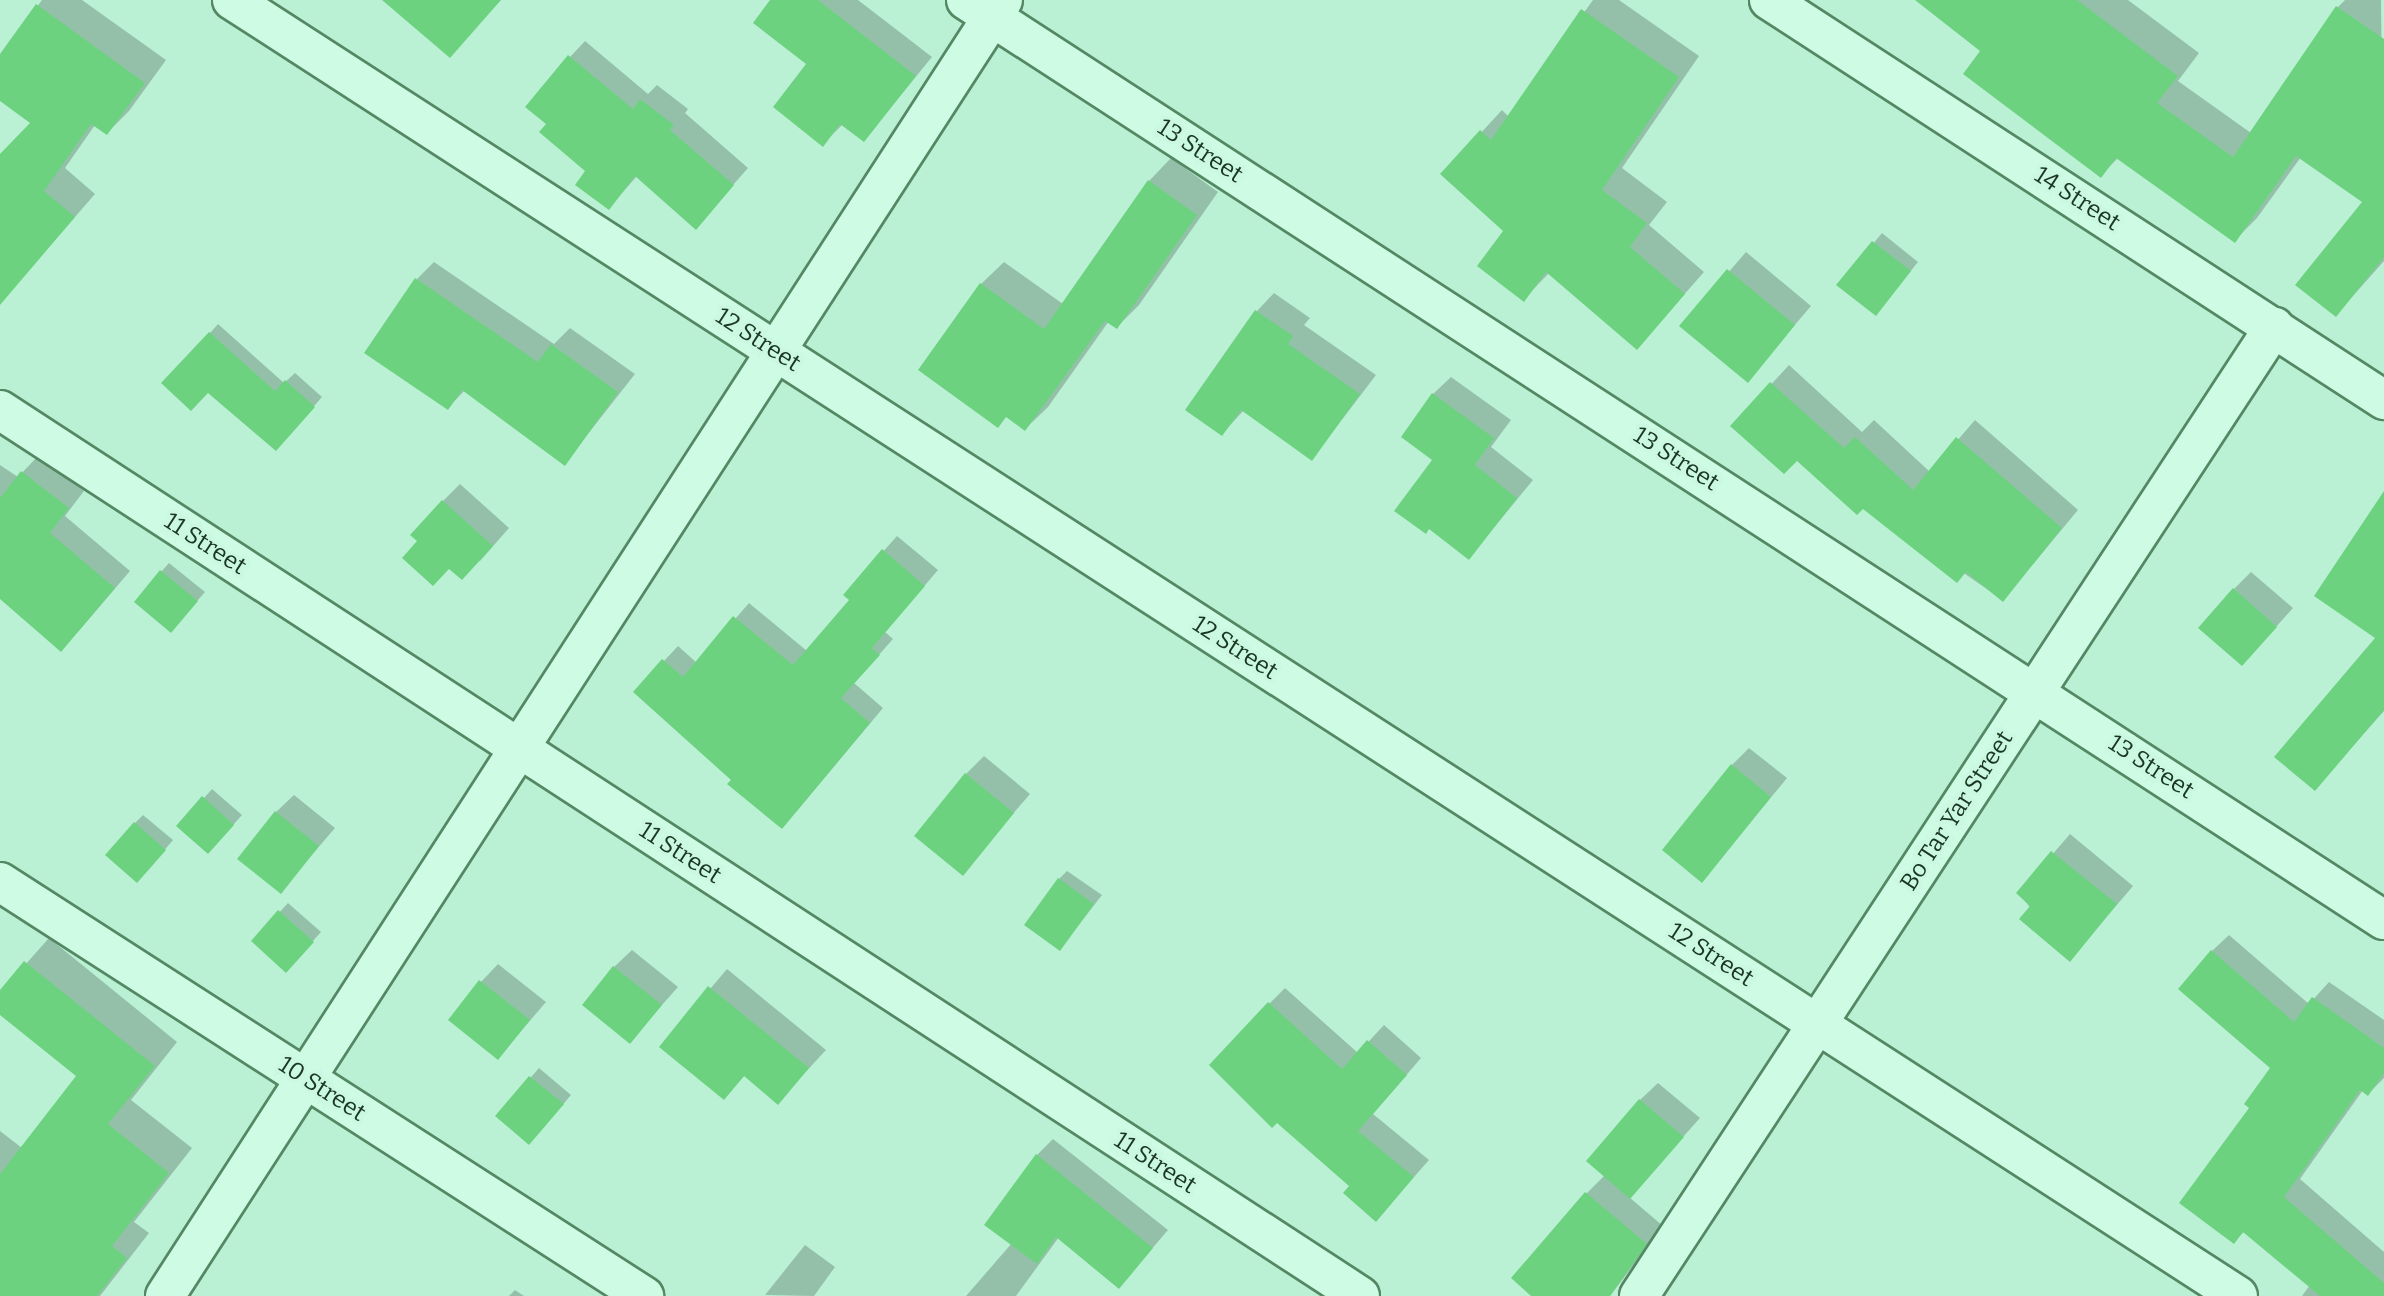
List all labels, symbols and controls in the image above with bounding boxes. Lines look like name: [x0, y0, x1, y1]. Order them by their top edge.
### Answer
street label: 13 Street: [1152, 113, 1248, 189]
street label: 14 Street: [2029, 161, 2125, 237]
street label: 12 Street: [710, 302, 806, 378]
street label: 13 Street: [1628, 421, 1724, 497]
street label: 11 Street: [159, 507, 251, 581]
street label: 12 Street: [1187, 610, 1283, 686]
street label: Bo Tar Yar Street: [1895, 726, 2019, 896]
street label: 13 Street: [2103, 729, 2199, 805]
street label: 11 Street: [634, 816, 726, 890]
street label: 12 Street: [1663, 917, 1759, 993]
street label: 10 Street: [273, 1050, 371, 1128]
street label: 11 Street: [1109, 1126, 1201, 1200]

